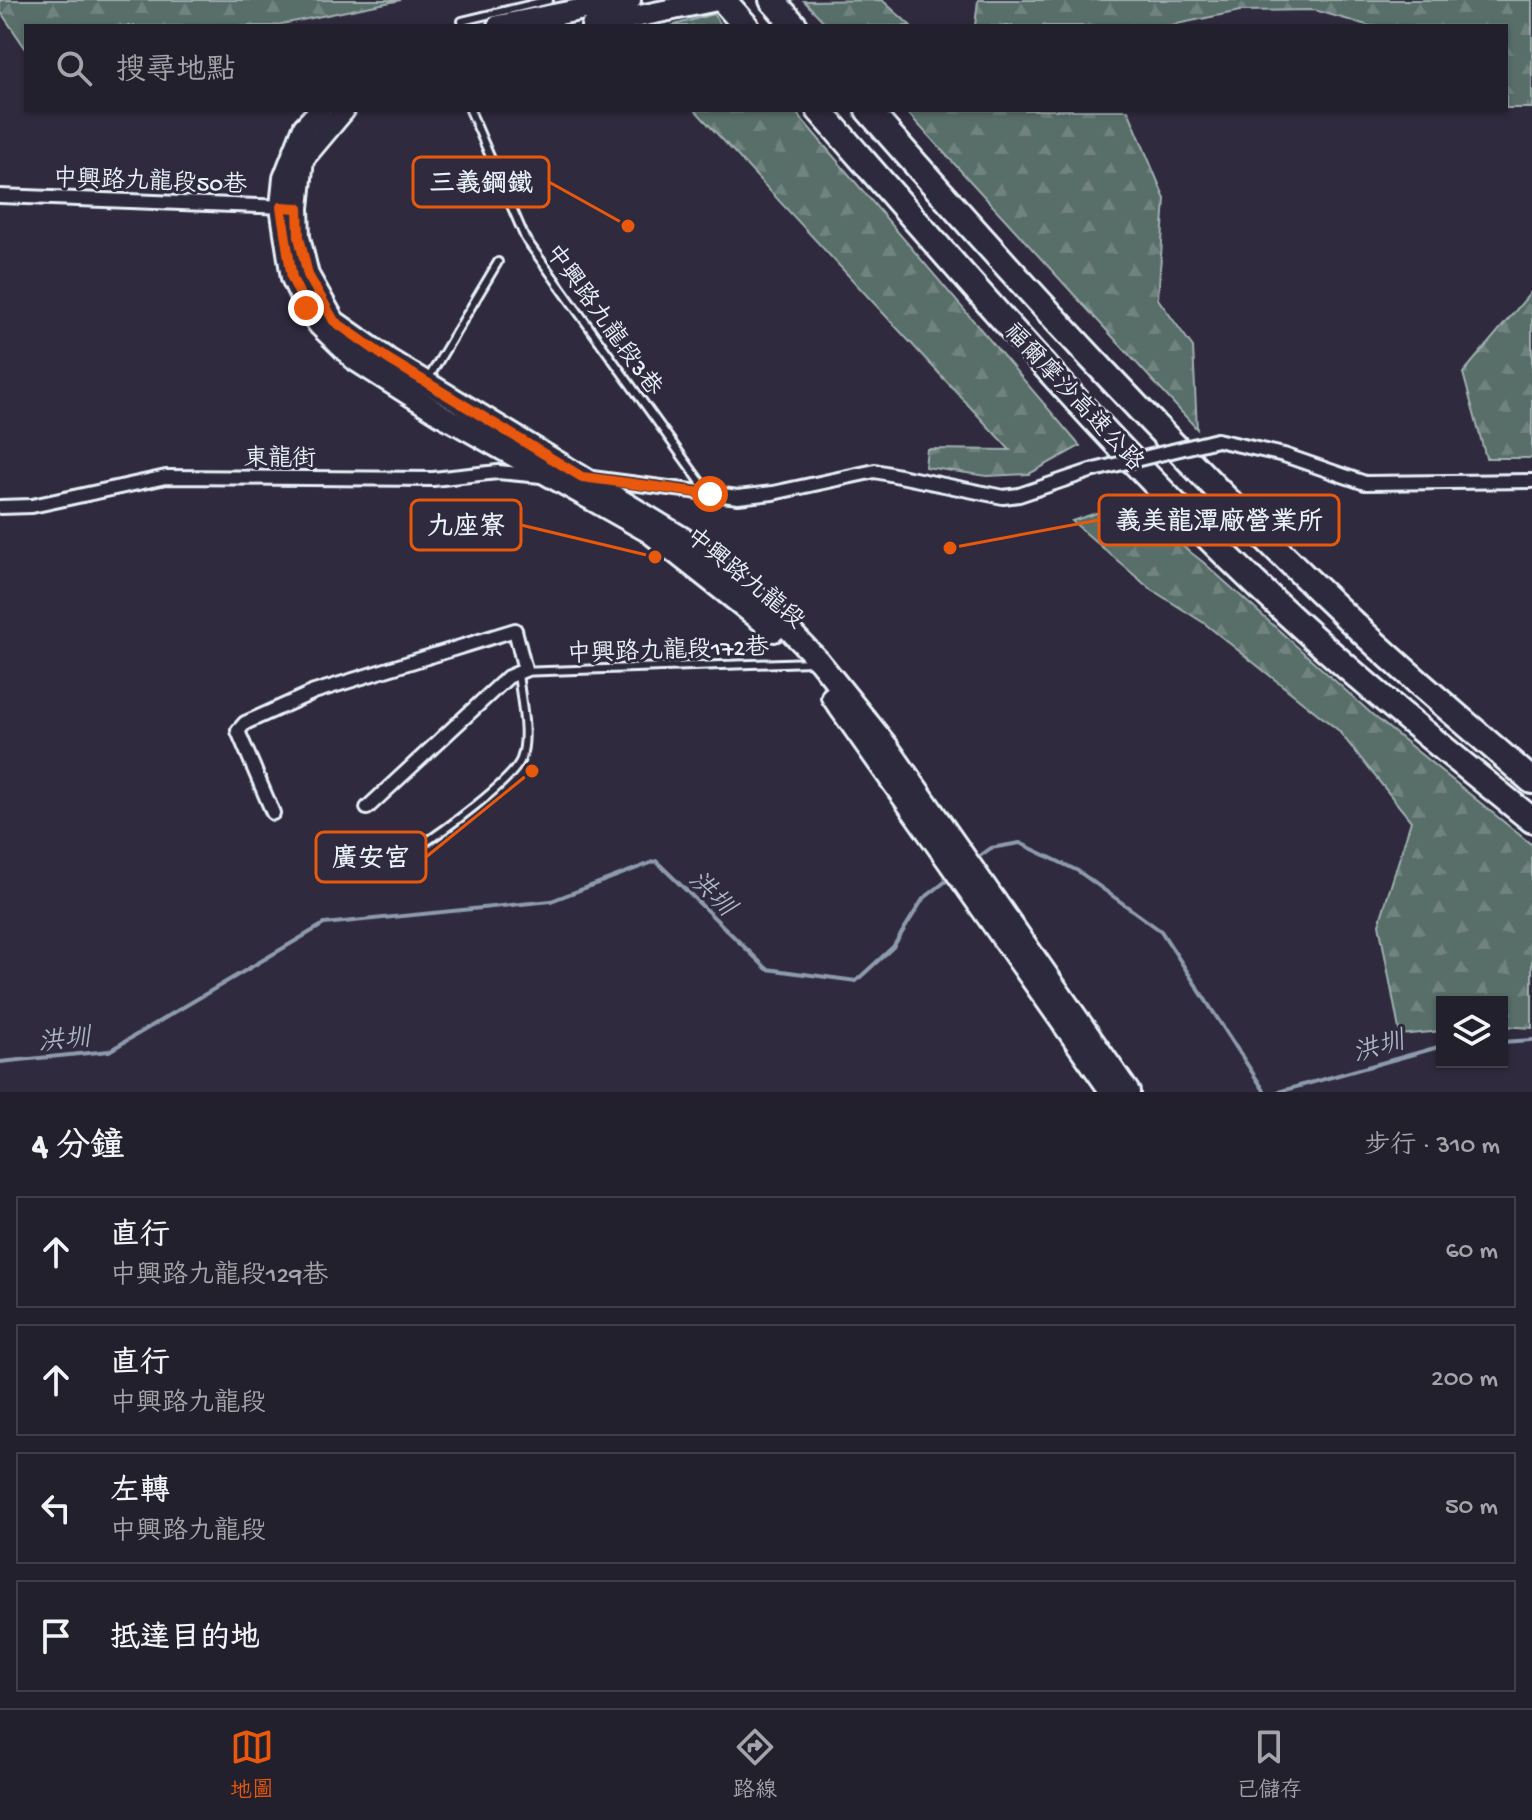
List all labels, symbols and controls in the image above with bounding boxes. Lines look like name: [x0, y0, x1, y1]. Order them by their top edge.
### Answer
search box: [24, 24, 1508, 112]
icon: search: [52, 46, 96, 90]
text: 搜尋地點: [116, 55, 236, 90]
callout: 三義鋼鐵: [413, 157, 549, 207]
street label: 中興路九龍段50巷: [52, 164, 248, 201]
text: 三義鋼鐵: [429, 169, 533, 202]
street label: 中興路九龍段3巷: [537, 238, 669, 403]
route end: [288, 290, 324, 326]
street label: 福爾摩沙高速公路: [996, 317, 1150, 478]
street label: 東龍街: [244, 445, 316, 475]
route start: [692, 476, 728, 512]
callout: 義美龍潭廠營業所: [1099, 495, 1339, 545]
callout: 九座寮: [411, 500, 521, 550]
text: 義美龍潭廠營業所: [1115, 507, 1323, 540]
text: 九座寮: [427, 512, 505, 545]
street label: 中興路九龍段: [679, 522, 810, 636]
street label: 中興路九龍段172巷: [567, 632, 770, 671]
callout: 廣安宮: [316, 832, 426, 882]
text: 廣安宮: [332, 844, 410, 877]
water label: 洪圳: [680, 865, 742, 927]
map controls: [1436, 996, 1508, 1068]
button: layers: [1436, 996, 1508, 1068]
water label: 洪圳: [37, 1023, 95, 1061]
water label: 洪圳: [1350, 1025, 1411, 1071]
text: 4 分鐘: [32, 1129, 124, 1169]
text: 步行 · 310 m: [1364, 1132, 1500, 1163]
text: 直行: [110, 1220, 170, 1255]
icon: ahead: [34, 1230, 78, 1274]
text: 60 m: [1445, 1237, 1498, 1268]
text: 中興路九龍段129巷: [110, 1262, 328, 1293]
text: 直行: [110, 1348, 170, 1383]
icon: ahead: [34, 1358, 78, 1402]
text: 200 m: [1431, 1365, 1498, 1396]
text: 中興路九龍段: [110, 1390, 266, 1421]
text: 左轉: [110, 1476, 170, 1511]
icon: left: [34, 1486, 78, 1530]
text: 50 m: [1445, 1493, 1498, 1524]
text: 中興路九龍段: [110, 1518, 266, 1549]
icon: arrive: [34, 1614, 78, 1658]
text: 抵達目的地: [110, 1623, 260, 1658]
tab: 地圖: [230, 1725, 274, 1805]
tab: 路線: [733, 1725, 777, 1805]
tab: 已儲存: [1236, 1725, 1302, 1805]

